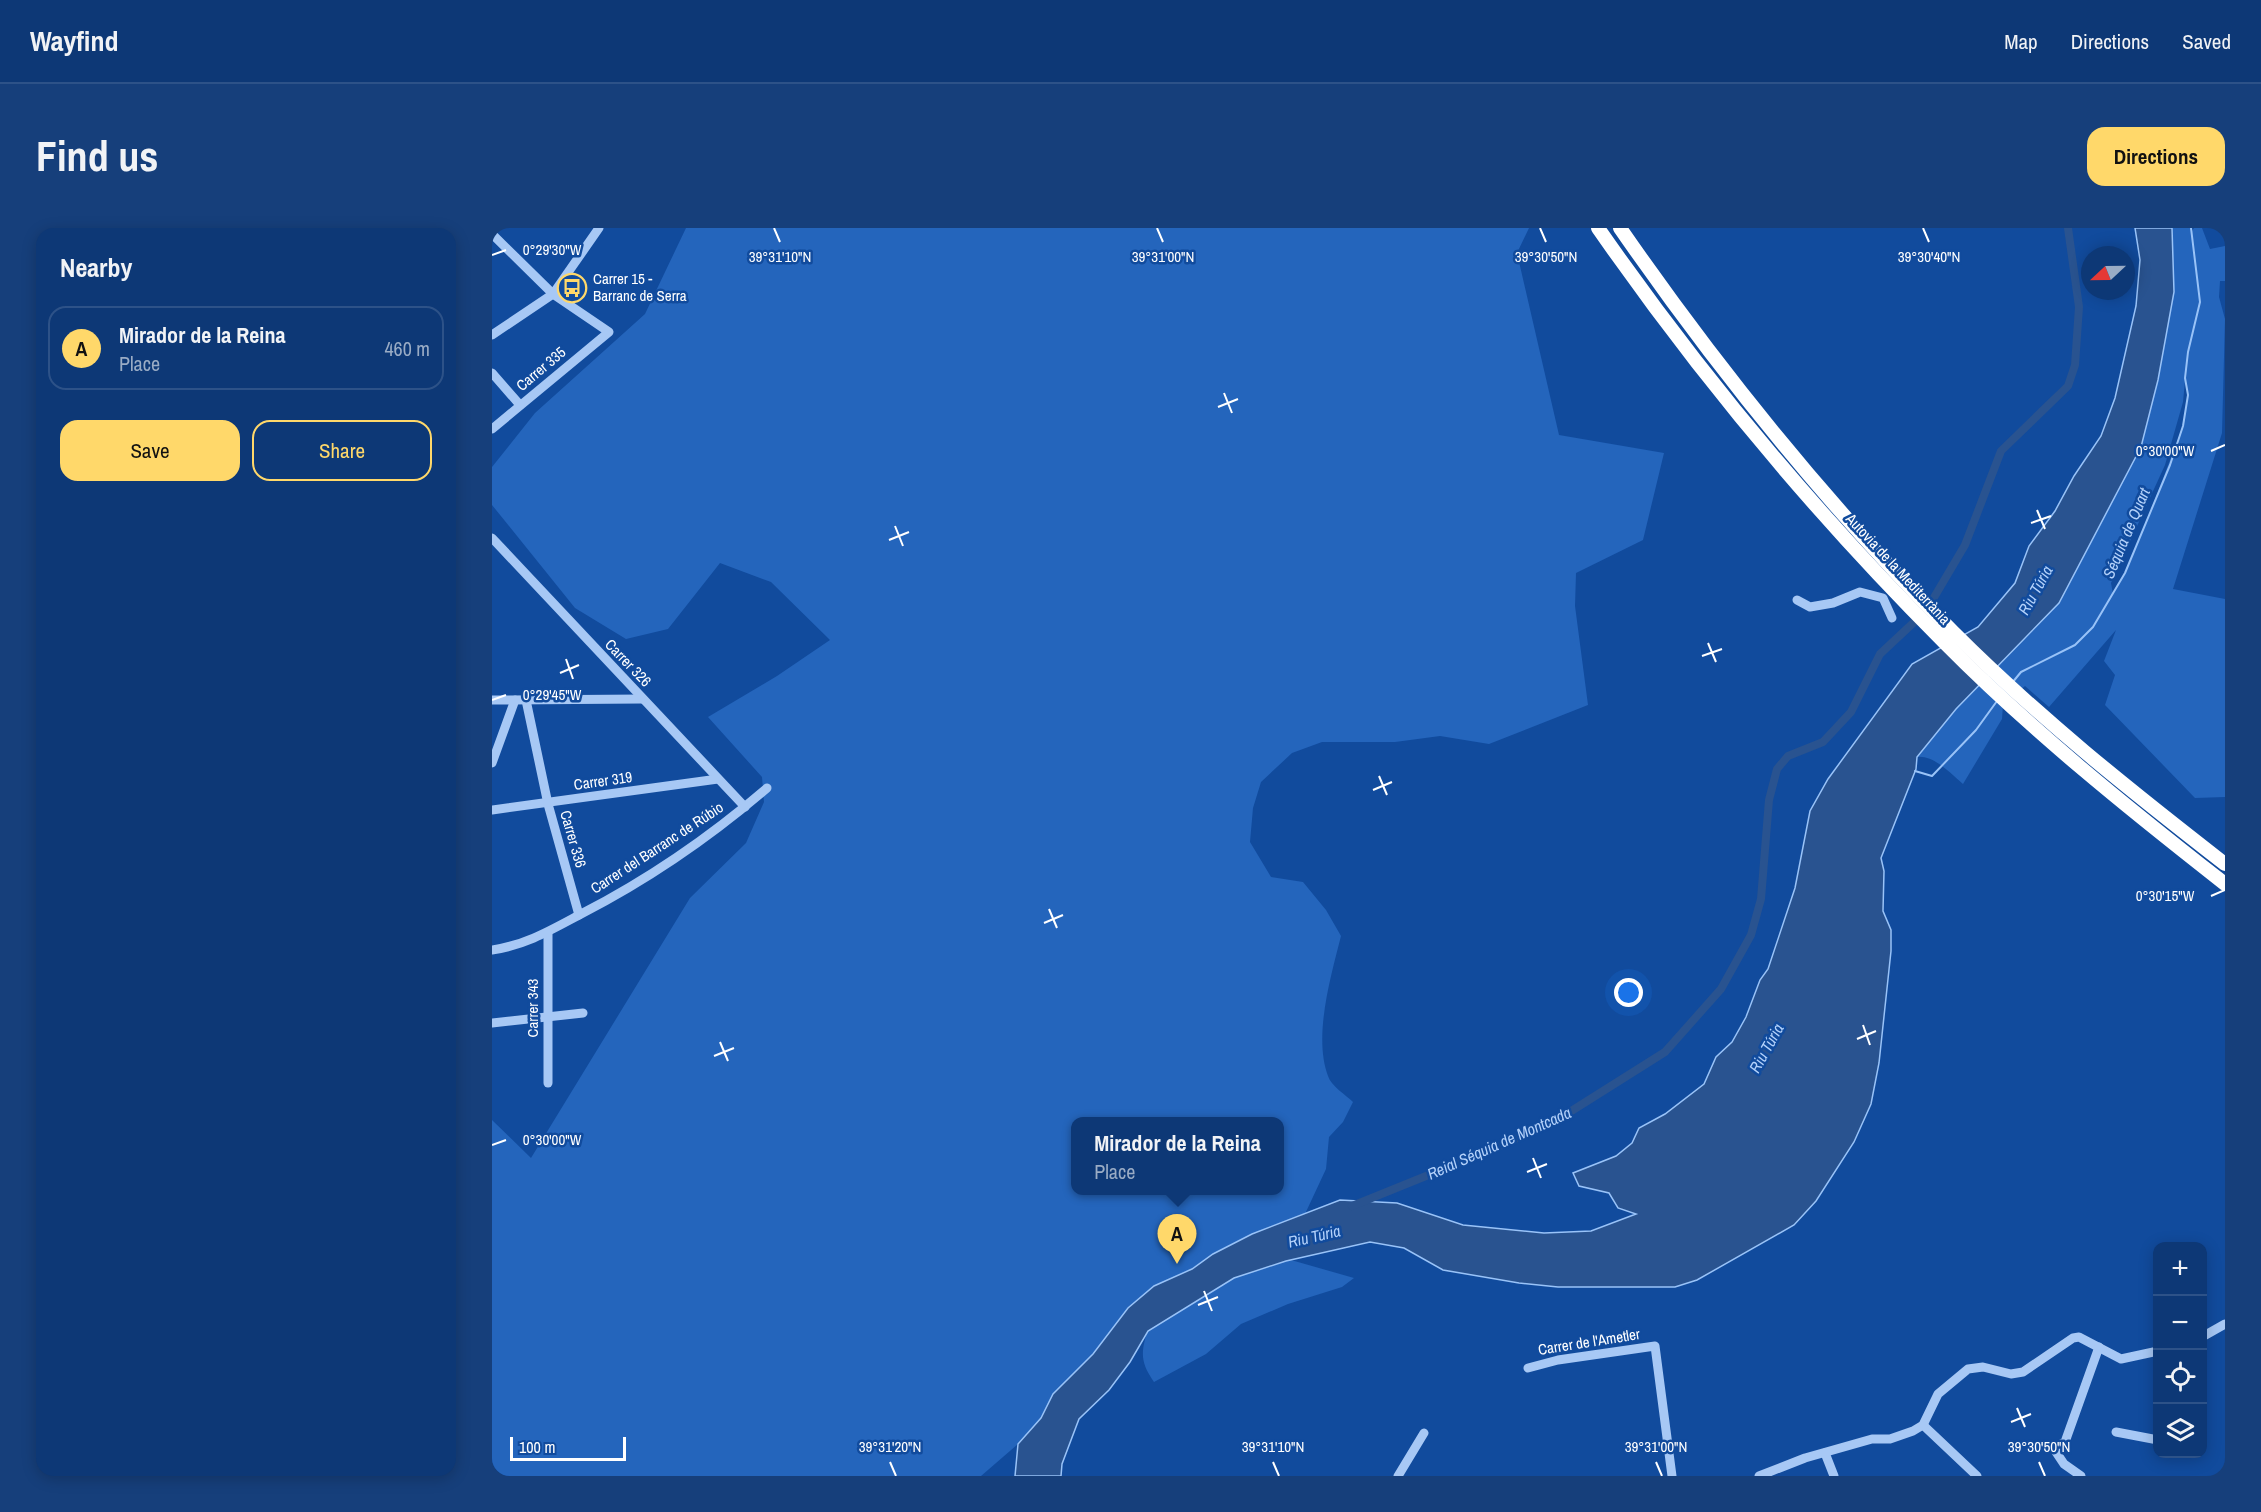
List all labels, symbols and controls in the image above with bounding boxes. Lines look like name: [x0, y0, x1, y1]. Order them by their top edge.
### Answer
text: Wayfind: [30, 22, 118, 60]
text: Map: [2004, 27, 2038, 56]
text: Directions: [2071, 27, 2149, 56]
text: Saved: [2182, 27, 2231, 56]
button: Directions: [2087, 127, 2225, 186]
text: Find us: [36, 128, 158, 184]
text: 0°29'30"W: [523, 239, 582, 260]
text: 39°31'10"N: [749, 246, 811, 267]
text: 39°31'00"N: [1132, 246, 1194, 267]
text: 39°30'50"N: [1515, 246, 1577, 267]
text: 39°30'40"N: [1898, 246, 1960, 267]
north arrow: [2081, 246, 2135, 300]
text: Nearby: [60, 250, 132, 285]
place label: Carrer 15 - Barranc de Serra: [593, 268, 687, 306]
bus stop icon: Carrer 15 - Barranc de Serra: [556, 272, 588, 304]
text: Mirador de la Reina: [119, 320, 285, 350]
text: A: [76, 335, 87, 362]
text: 460 m: [384, 335, 430, 362]
street label: Carrer 335: [511, 342, 570, 396]
text: Place: [119, 350, 160, 377]
button: Save: [60, 420, 240, 481]
button: Share: [252, 420, 432, 481]
text: 0°30'00"W: [2136, 440, 2195, 461]
water label: Séquia de Quart: [2097, 484, 2155, 582]
street label: Autovia de la Mediterrània: [1841, 508, 1956, 629]
water label: Riu Túria: [2012, 561, 2058, 619]
street label: Carrer 326: [600, 634, 656, 691]
text: 0°29'45"W: [523, 684, 582, 705]
street label: Carrer 319: [572, 766, 634, 795]
street label: Carrer del Barranc de Rúbio: [586, 797, 727, 898]
street label: Carrer 336: [555, 808, 592, 870]
text: 0°30'15"W: [2136, 885, 2195, 906]
street label: Carrer 343: [522, 978, 543, 1037]
your location: [1614, 978, 1643, 1007]
water label: Riu Túria: [1743, 1019, 1789, 1077]
water label: Reial Séquia de Montcada: [1424, 1101, 1574, 1185]
popup: [1071, 1117, 1284, 1195]
text: Mirador de la Reina: [1094, 1128, 1261, 1158]
text: 0°30'00"W: [523, 1129, 582, 1150]
text: Place: [1094, 1158, 1135, 1185]
pin: A: [1158, 1214, 1196, 1264]
water label: Riu Túria: [1286, 1219, 1342, 1253]
map controls: [2153, 1242, 2207, 1458]
button: +: [2153, 1242, 2207, 1296]
button: −: [2153, 1296, 2207, 1350]
street label: Carrer de l'Ametler: [1536, 1323, 1641, 1360]
button: locate: [2153, 1350, 2207, 1404]
button: layers: [2153, 1404, 2207, 1458]
scale bar: [510, 1434, 626, 1462]
text: 100 m: [519, 1436, 555, 1458]
text: 39°31'20"N: [859, 1436, 921, 1457]
text: 39°31'10"N: [1242, 1436, 1304, 1457]
text: 39°31'00"N: [1625, 1436, 1687, 1457]
text: 39°30'50"N: [2008, 1436, 2070, 1457]

